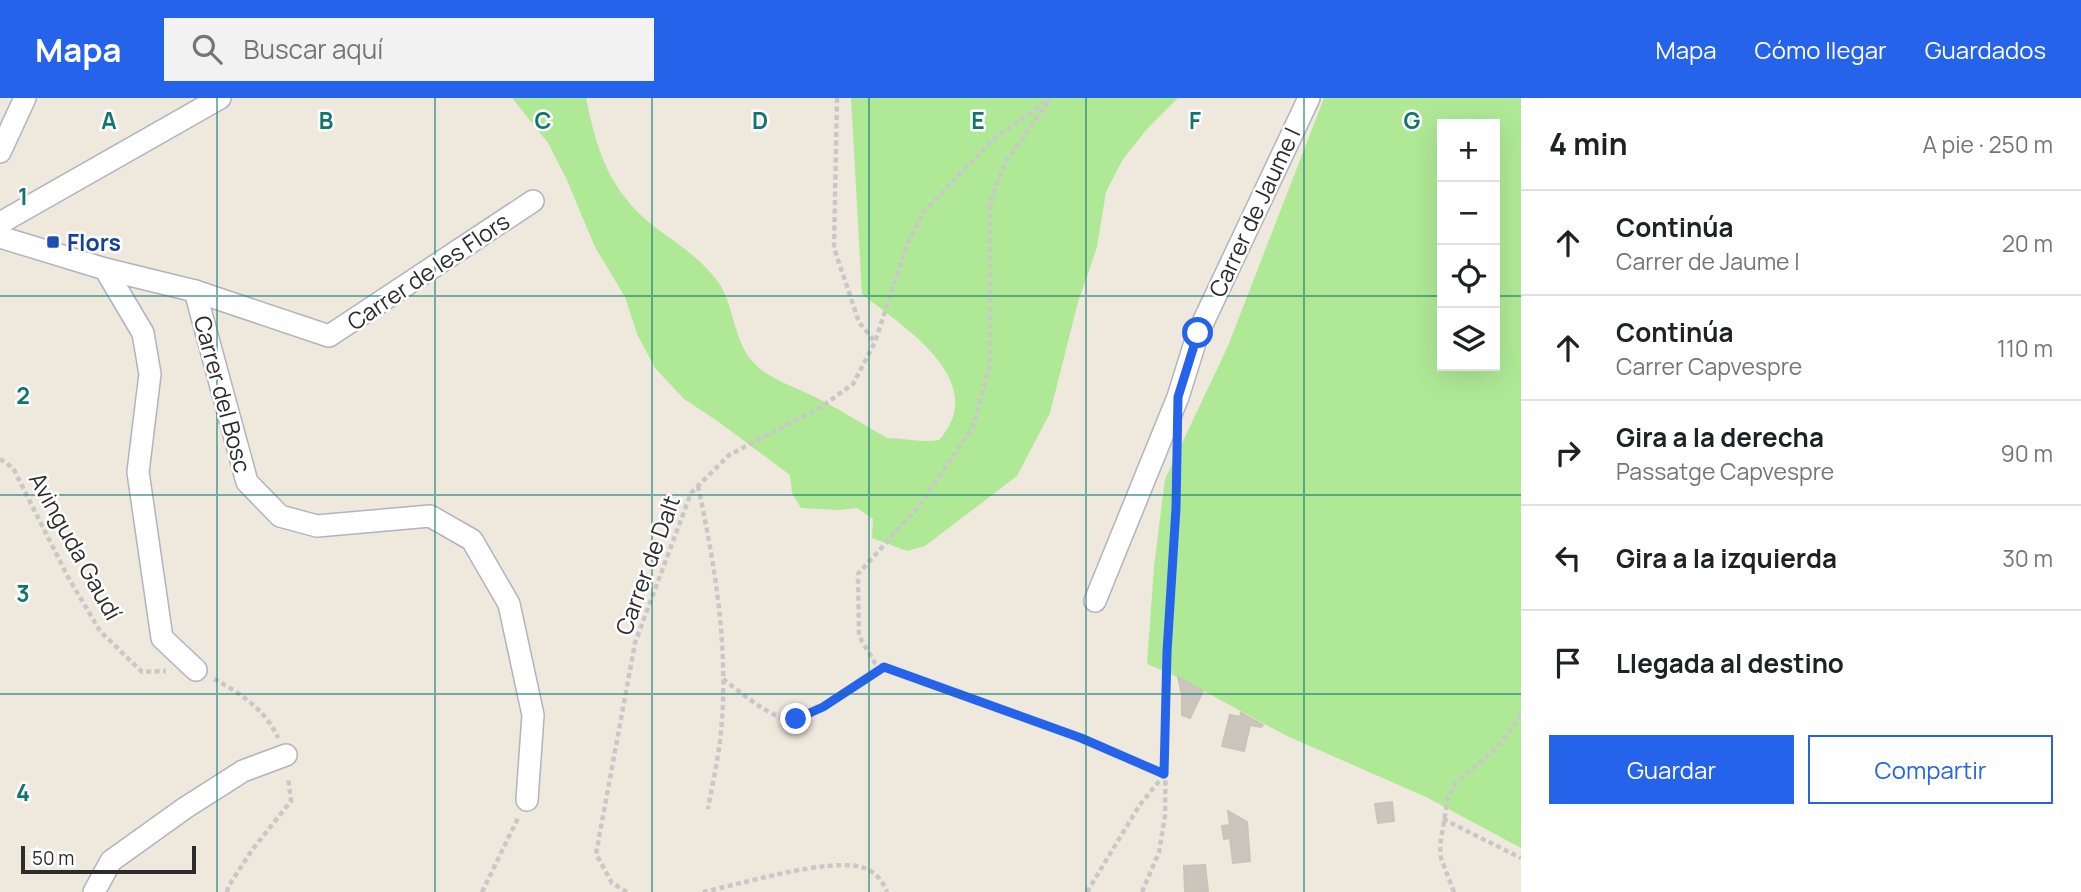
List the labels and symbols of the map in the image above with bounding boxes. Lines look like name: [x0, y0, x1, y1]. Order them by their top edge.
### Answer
text: A: [101, 104, 117, 136]
text: B: [319, 104, 333, 136]
text: C: [535, 104, 552, 136]
text: D: [752, 104, 768, 136]
text: E: [971, 104, 985, 136]
text: F: [1189, 104, 1201, 136]
text: G: [1404, 104, 1421, 136]
street label: Carrer de Jaume I: [1201, 122, 1307, 302]
text: 1: [18, 180, 28, 212]
street label: Carrer de les Flors: [340, 205, 516, 337]
place label: Flors: [67, 226, 121, 258]
marker: Flors: [45, 234, 61, 250]
street label: Carrer del Bosc: [187, 312, 259, 476]
route start: [1182, 317, 1213, 348]
text: 2: [16, 379, 30, 411]
street label: Avinguda Gaudí: [22, 466, 130, 626]
street label: Carrer de Dalt: [607, 491, 687, 639]
text: 3: [16, 577, 30, 609]
route end: [780, 703, 811, 734]
text: 4: [16, 776, 30, 808]
scale bar: [21, 843, 196, 875]

